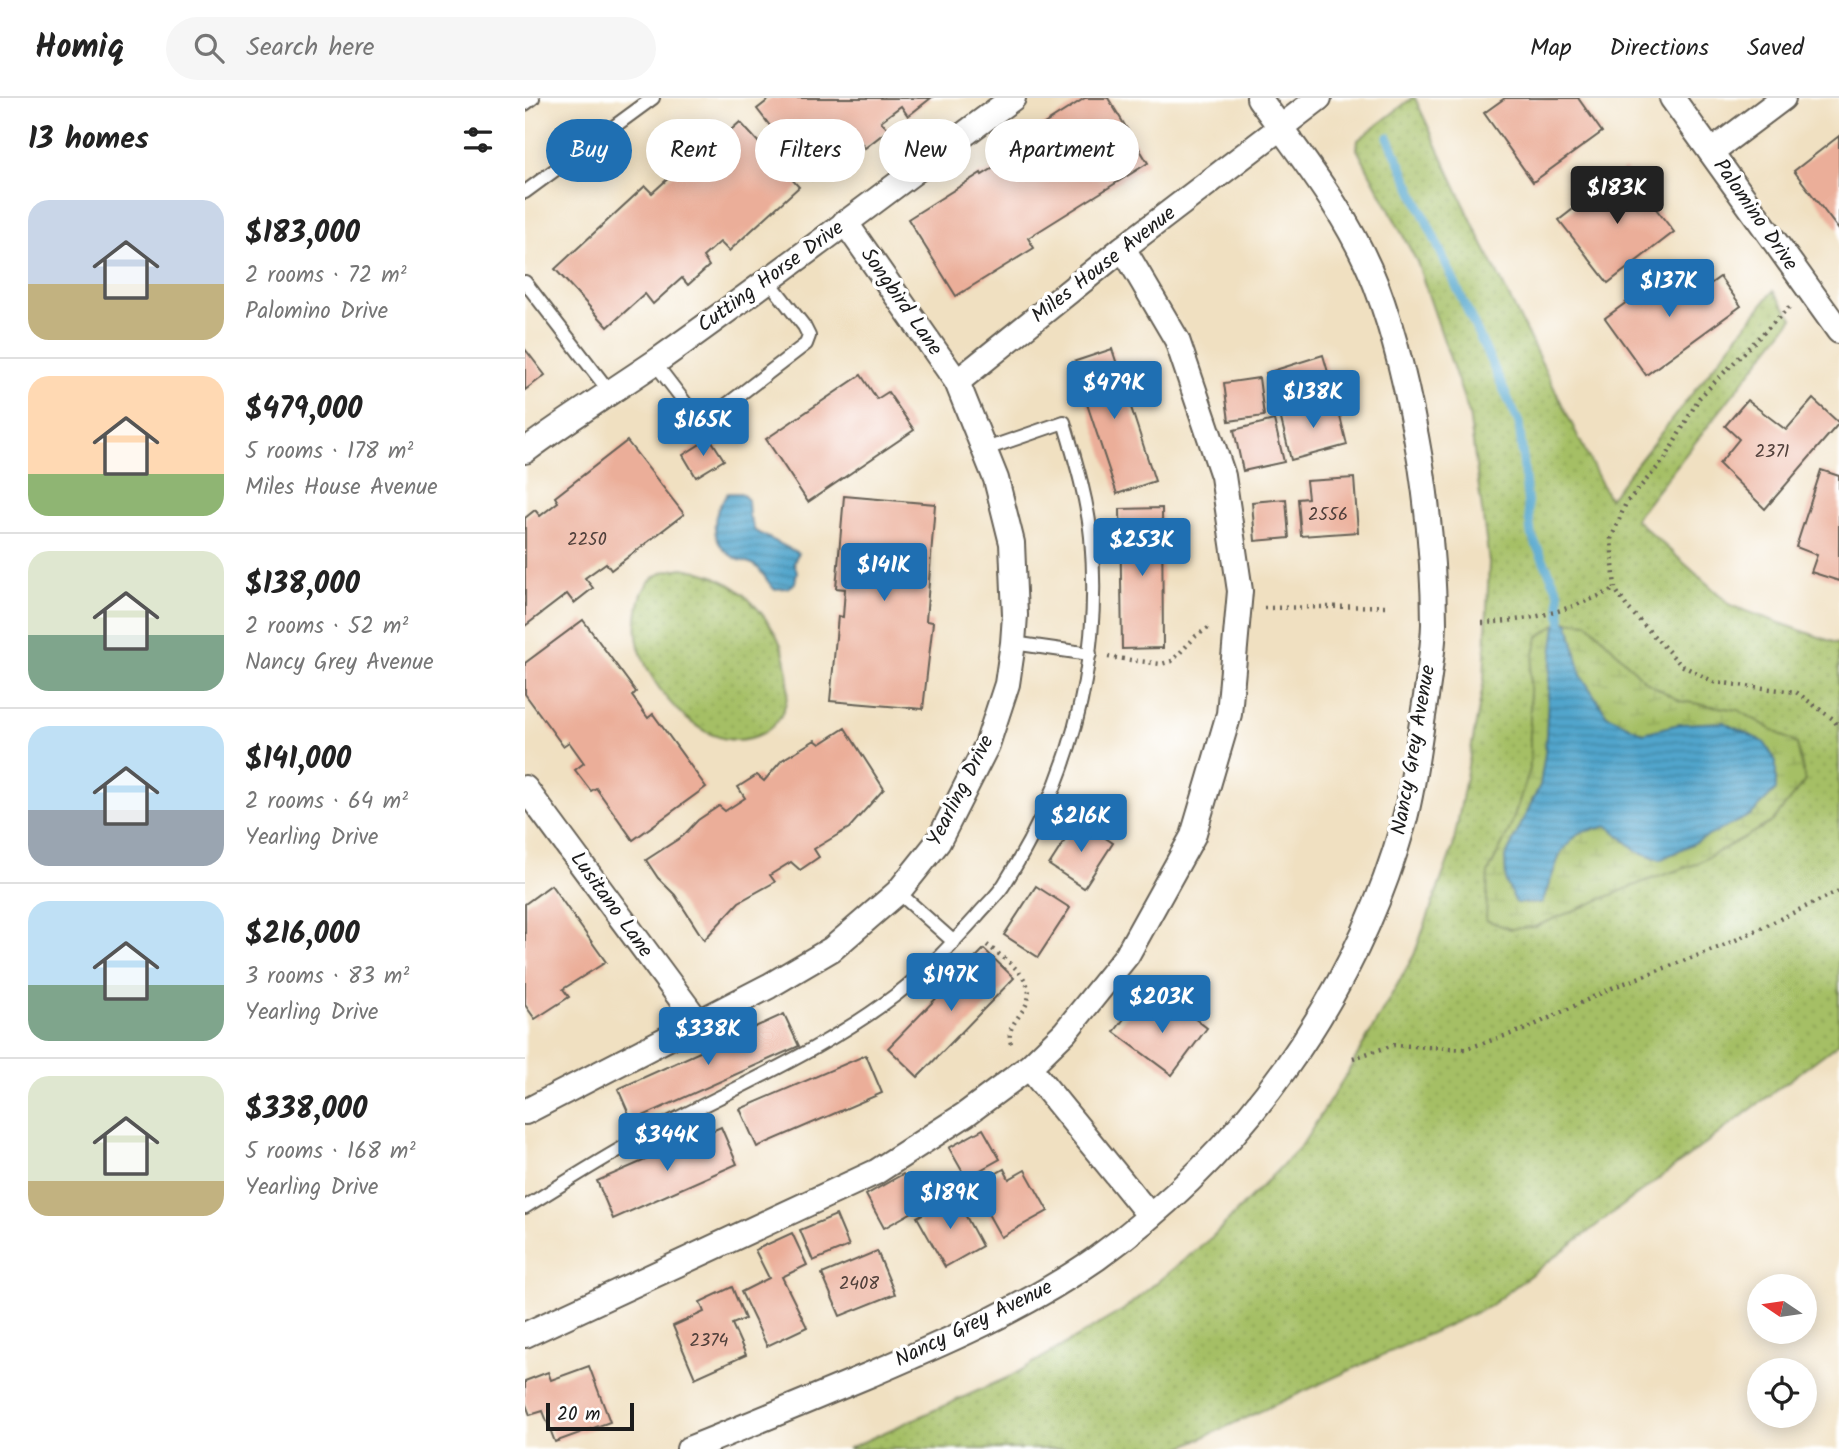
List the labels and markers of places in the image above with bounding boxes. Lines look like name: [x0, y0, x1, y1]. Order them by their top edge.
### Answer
pin: $183K: [1568, 166, 1666, 226]
pin: $137K: [1620, 260, 1718, 319]
pin: $479K: [1065, 362, 1163, 421]
pin: $138K: [1264, 370, 1362, 430]
pin: $165K: [654, 398, 752, 458]
pin: $253K: [1093, 518, 1191, 578]
pin: $141K: [835, 544, 933, 603]
pin: $216K: [1032, 794, 1130, 854]
pin: $197K: [902, 954, 1000, 1013]
pin: $203K: [1113, 976, 1211, 1035]
pin: $338K: [659, 1007, 757, 1067]
pin: $344K: [618, 1114, 716, 1173]
pin: $189K: [901, 1172, 999, 1231]

